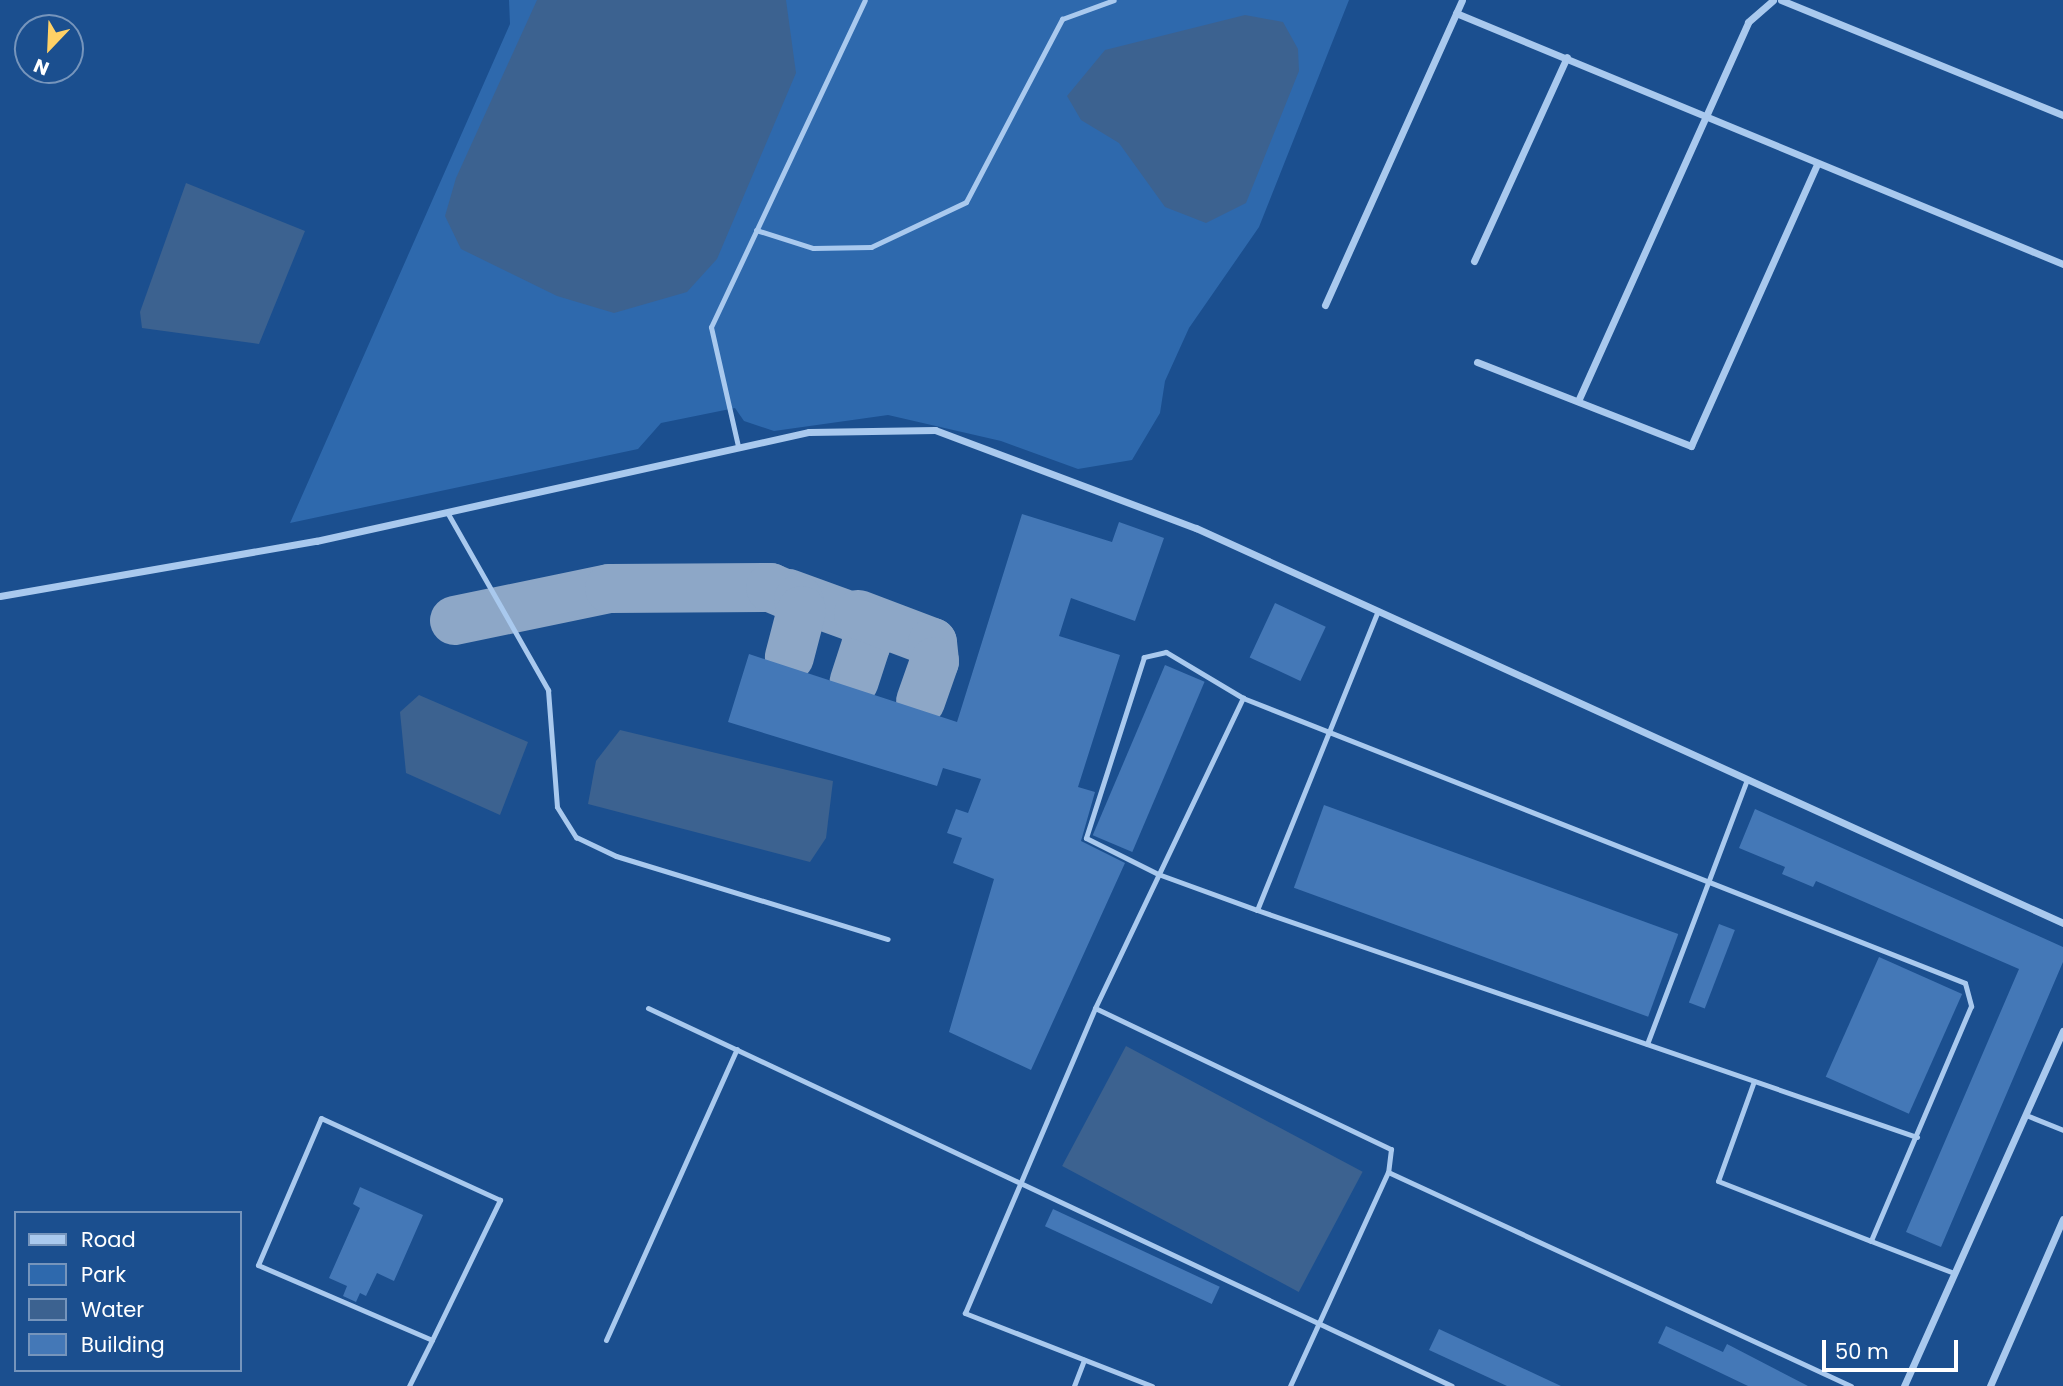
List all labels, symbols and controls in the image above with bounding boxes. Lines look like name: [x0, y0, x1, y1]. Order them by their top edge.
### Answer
north arrow: [14, 14, 84, 84]
text: N: [30, 52, 53, 82]
legend: [14, 1211, 242, 1372]
text: Road: [81, 1225, 136, 1254]
text: Park: [81, 1260, 126, 1289]
text: Water: [81, 1295, 144, 1324]
scale bar: [1825, 1326, 1962, 1370]
text: Building: [81, 1330, 165, 1359]
text: 50 m: [1835, 1337, 1889, 1366]

